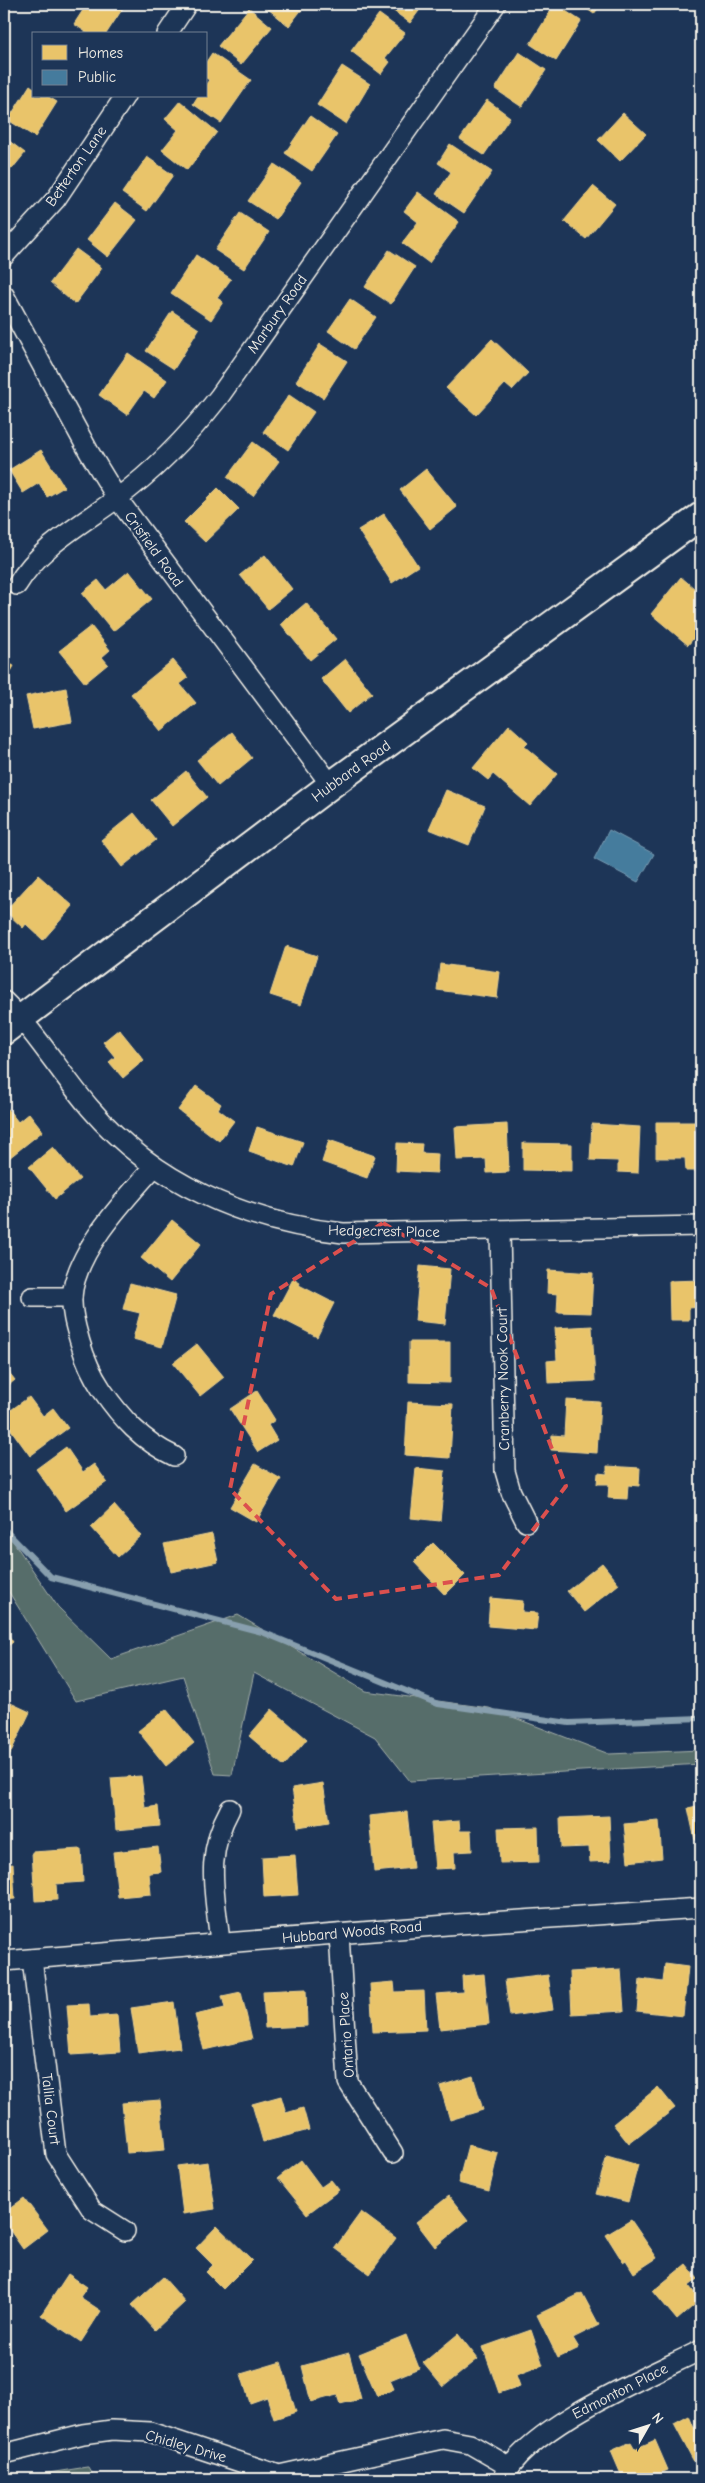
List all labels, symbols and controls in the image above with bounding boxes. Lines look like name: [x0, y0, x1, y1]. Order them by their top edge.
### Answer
legend: [32, 32, 208, 98]
text: Homes: [78, 44, 123, 62]
text: Public: [78, 68, 116, 86]
street label: Betterton Lane: [42, 122, 111, 210]
street label: Marbury Road: [243, 271, 311, 357]
street label: Crisfield Road: [121, 508, 187, 590]
street label: Hubbard Road: [308, 736, 394, 806]
street label: Hedgecrest Place: [328, 1221, 441, 1241]
street label: Cranberry Nook Court: [493, 1307, 513, 1451]
street label: Hubbard Woods Road: [281, 1917, 423, 1947]
street label: Ontario Place: [334, 1991, 358, 2079]
street label: Tallia Court: [38, 2072, 64, 2147]
street label: Edmonton Place: [569, 2359, 671, 2423]
north arrow: [622, 2400, 672, 2450]
text: N: [648, 2409, 667, 2427]
street label: Chidley Drive: [143, 2426, 229, 2466]

